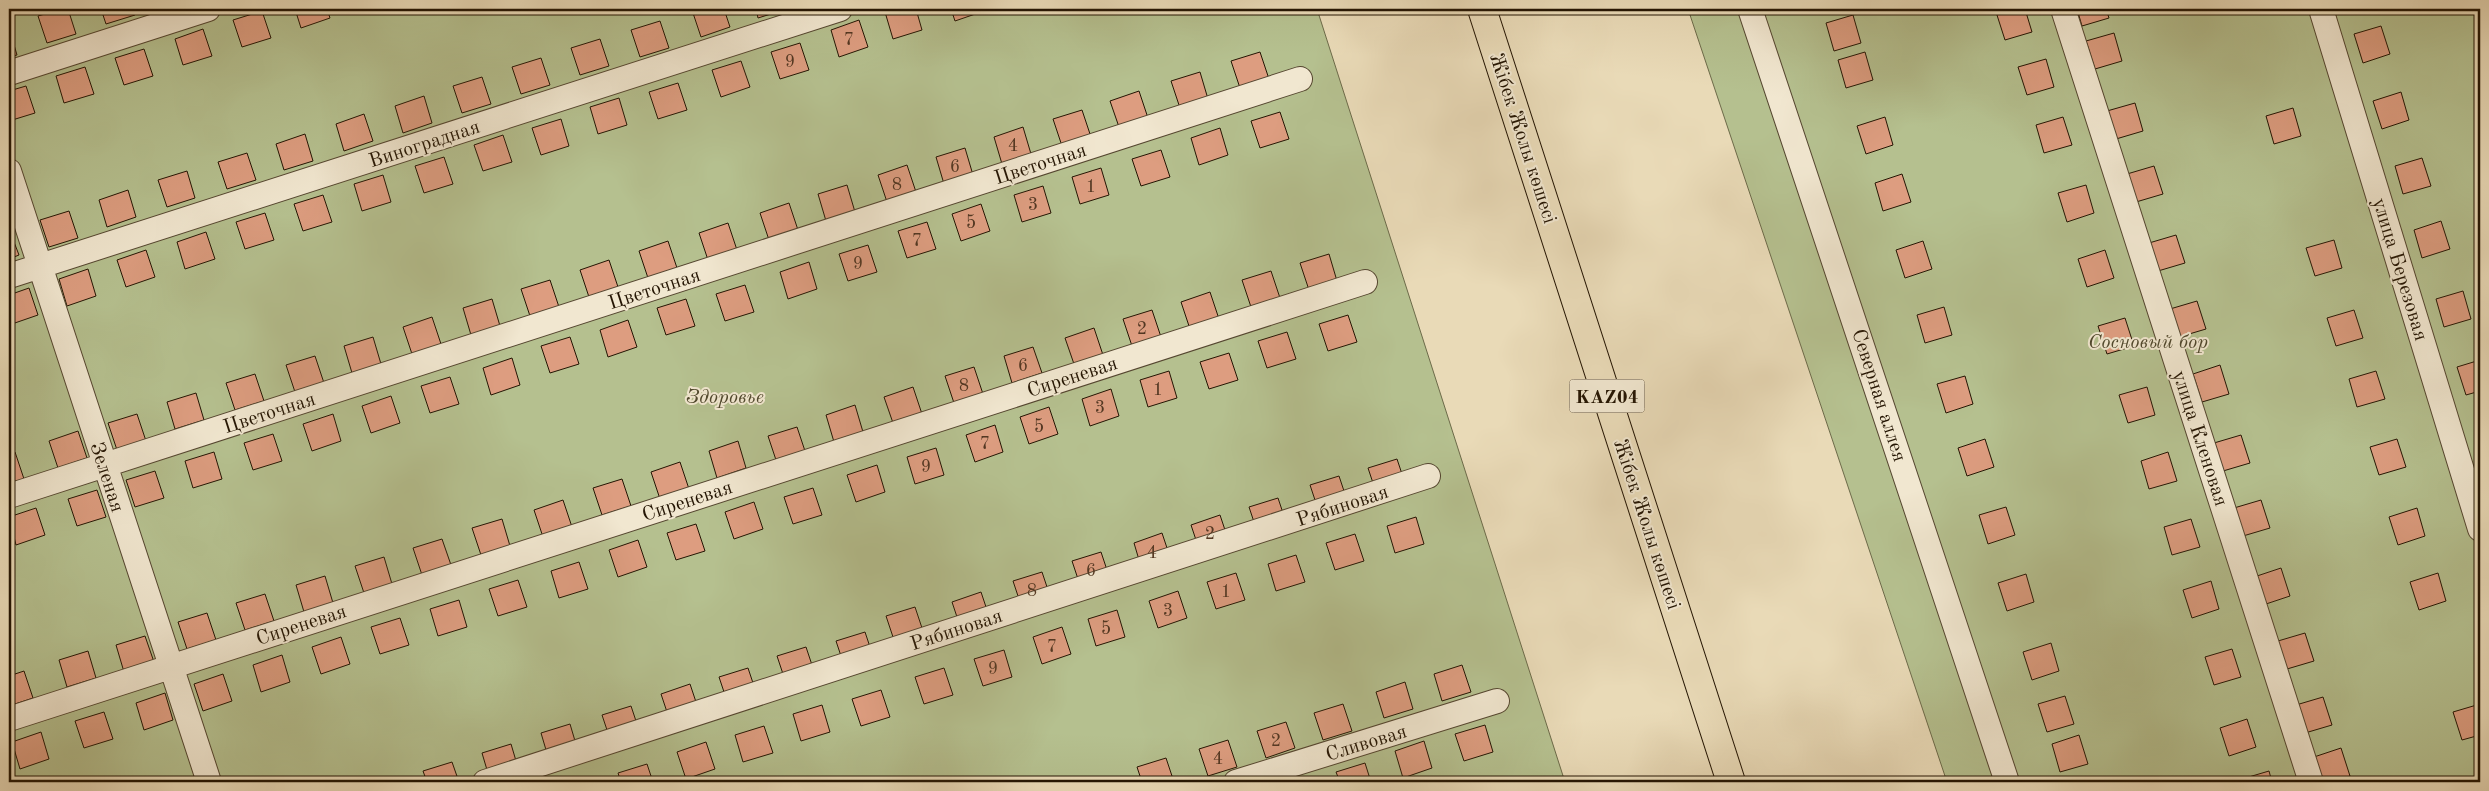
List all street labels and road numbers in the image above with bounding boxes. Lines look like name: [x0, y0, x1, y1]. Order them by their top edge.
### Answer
street label: Жібек Жолы көшесі: [1485, 51, 1559, 226]
street label: Виноградная: [367, 118, 483, 172]
street label: Цветочная: [992, 141, 1089, 189]
street label: улица Березовая: [2368, 196, 2430, 343]
street label: Цветочная: [606, 266, 703, 314]
street label: Северная аллея: [1847, 327, 1909, 464]
street label: Сиреневая: [1025, 354, 1120, 402]
street label: улица Кленовая: [2168, 368, 2230, 509]
road number: KАZ04: [1570, 380, 1644, 412]
street label: Цветочная: [221, 390, 318, 438]
street label: Жібек Жолы көшесі: [1609, 437, 1683, 612]
street label: Зеленая: [85, 440, 127, 515]
street label: Сиреневая: [640, 478, 735, 526]
street label: Рябиновая: [1294, 483, 1391, 531]
street label: Сиреневая: [254, 602, 349, 650]
street label: Рябиновая: [908, 607, 1005, 655]
street label: Сливовая: [1324, 722, 1410, 766]

